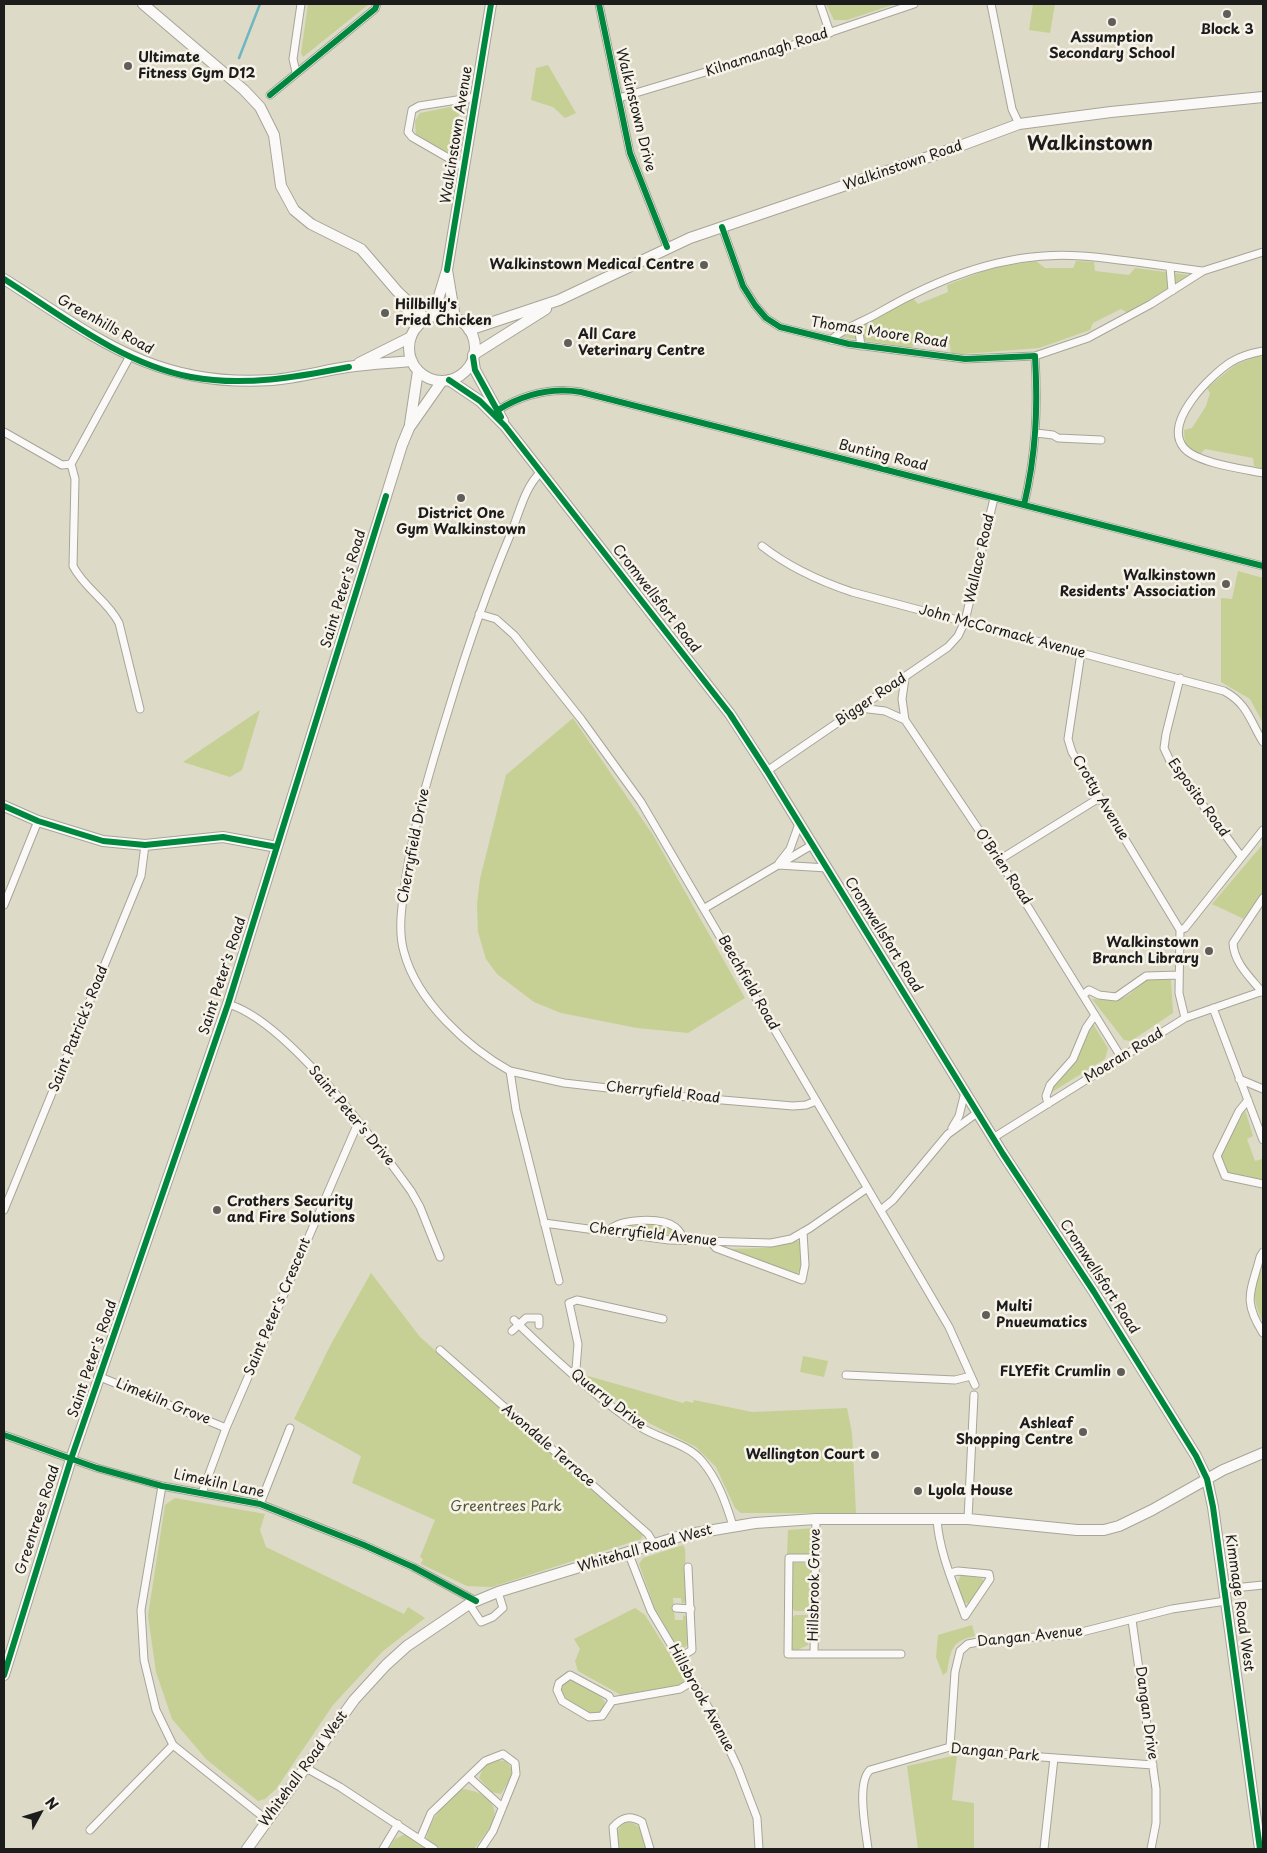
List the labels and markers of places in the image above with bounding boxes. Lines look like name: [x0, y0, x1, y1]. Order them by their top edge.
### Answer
marker: Block 3: [1221, 8, 1233, 20]
marker: Assumption Secondary School: [1106, 16, 1118, 28]
place label: Block 3: [1200, 22, 1254, 38]
place label: Assumption Secondary School: [1049, 30, 1175, 62]
place label: Ultimate Fitness Gym D12: [138, 50, 255, 82]
marker: Ultimate Fitness Gym D12: [122, 60, 134, 72]
place label: Walkinstown Medical Centre: [490, 257, 694, 273]
marker: Walkinstown Medical Centre: [698, 259, 710, 271]
place label: Hillbilly's Fried Chicken: [395, 297, 492, 330]
marker: Hillbilly's Fried Chicken: [379, 307, 391, 319]
place label: All Care Veterinary Centre: [578, 327, 705, 360]
marker: All Care Veterinary Centre: [562, 337, 574, 349]
marker: District One Gym Walkinstown: [455, 492, 467, 504]
place label: District One Gym Walkinstown: [396, 506, 526, 538]
place label: Walkinstown Residents' Association: [1060, 568, 1216, 600]
marker: Walkinstown Residents' Association: [1220, 578, 1232, 590]
place label: Walkinstown Branch Library: [1092, 935, 1199, 968]
marker: Walkinstown Branch Library: [1203, 945, 1215, 957]
place label: Crothers Security and Fire Solutions: [227, 1194, 355, 1226]
marker: Crothers Security and Fire Solutions: [211, 1204, 223, 1216]
place label: Multi Pnueumatics: [996, 1299, 1087, 1331]
marker: Multi Pnueumatics: [980, 1309, 992, 1321]
place label: FLYEfit Crumlin: [1000, 1364, 1111, 1380]
marker: FLYEfit Crumlin: [1115, 1366, 1127, 1378]
place label: Ashleaf Shopping Centre: [956, 1416, 1073, 1448]
marker: Ashleaf Shopping Centre: [1077, 1426, 1089, 1438]
place label: Wellington Court: [746, 1447, 865, 1463]
marker: Wellington Court: [869, 1449, 881, 1461]
place label: Lyola House: [928, 1483, 1013, 1499]
marker: Lyola House: [912, 1485, 924, 1497]

